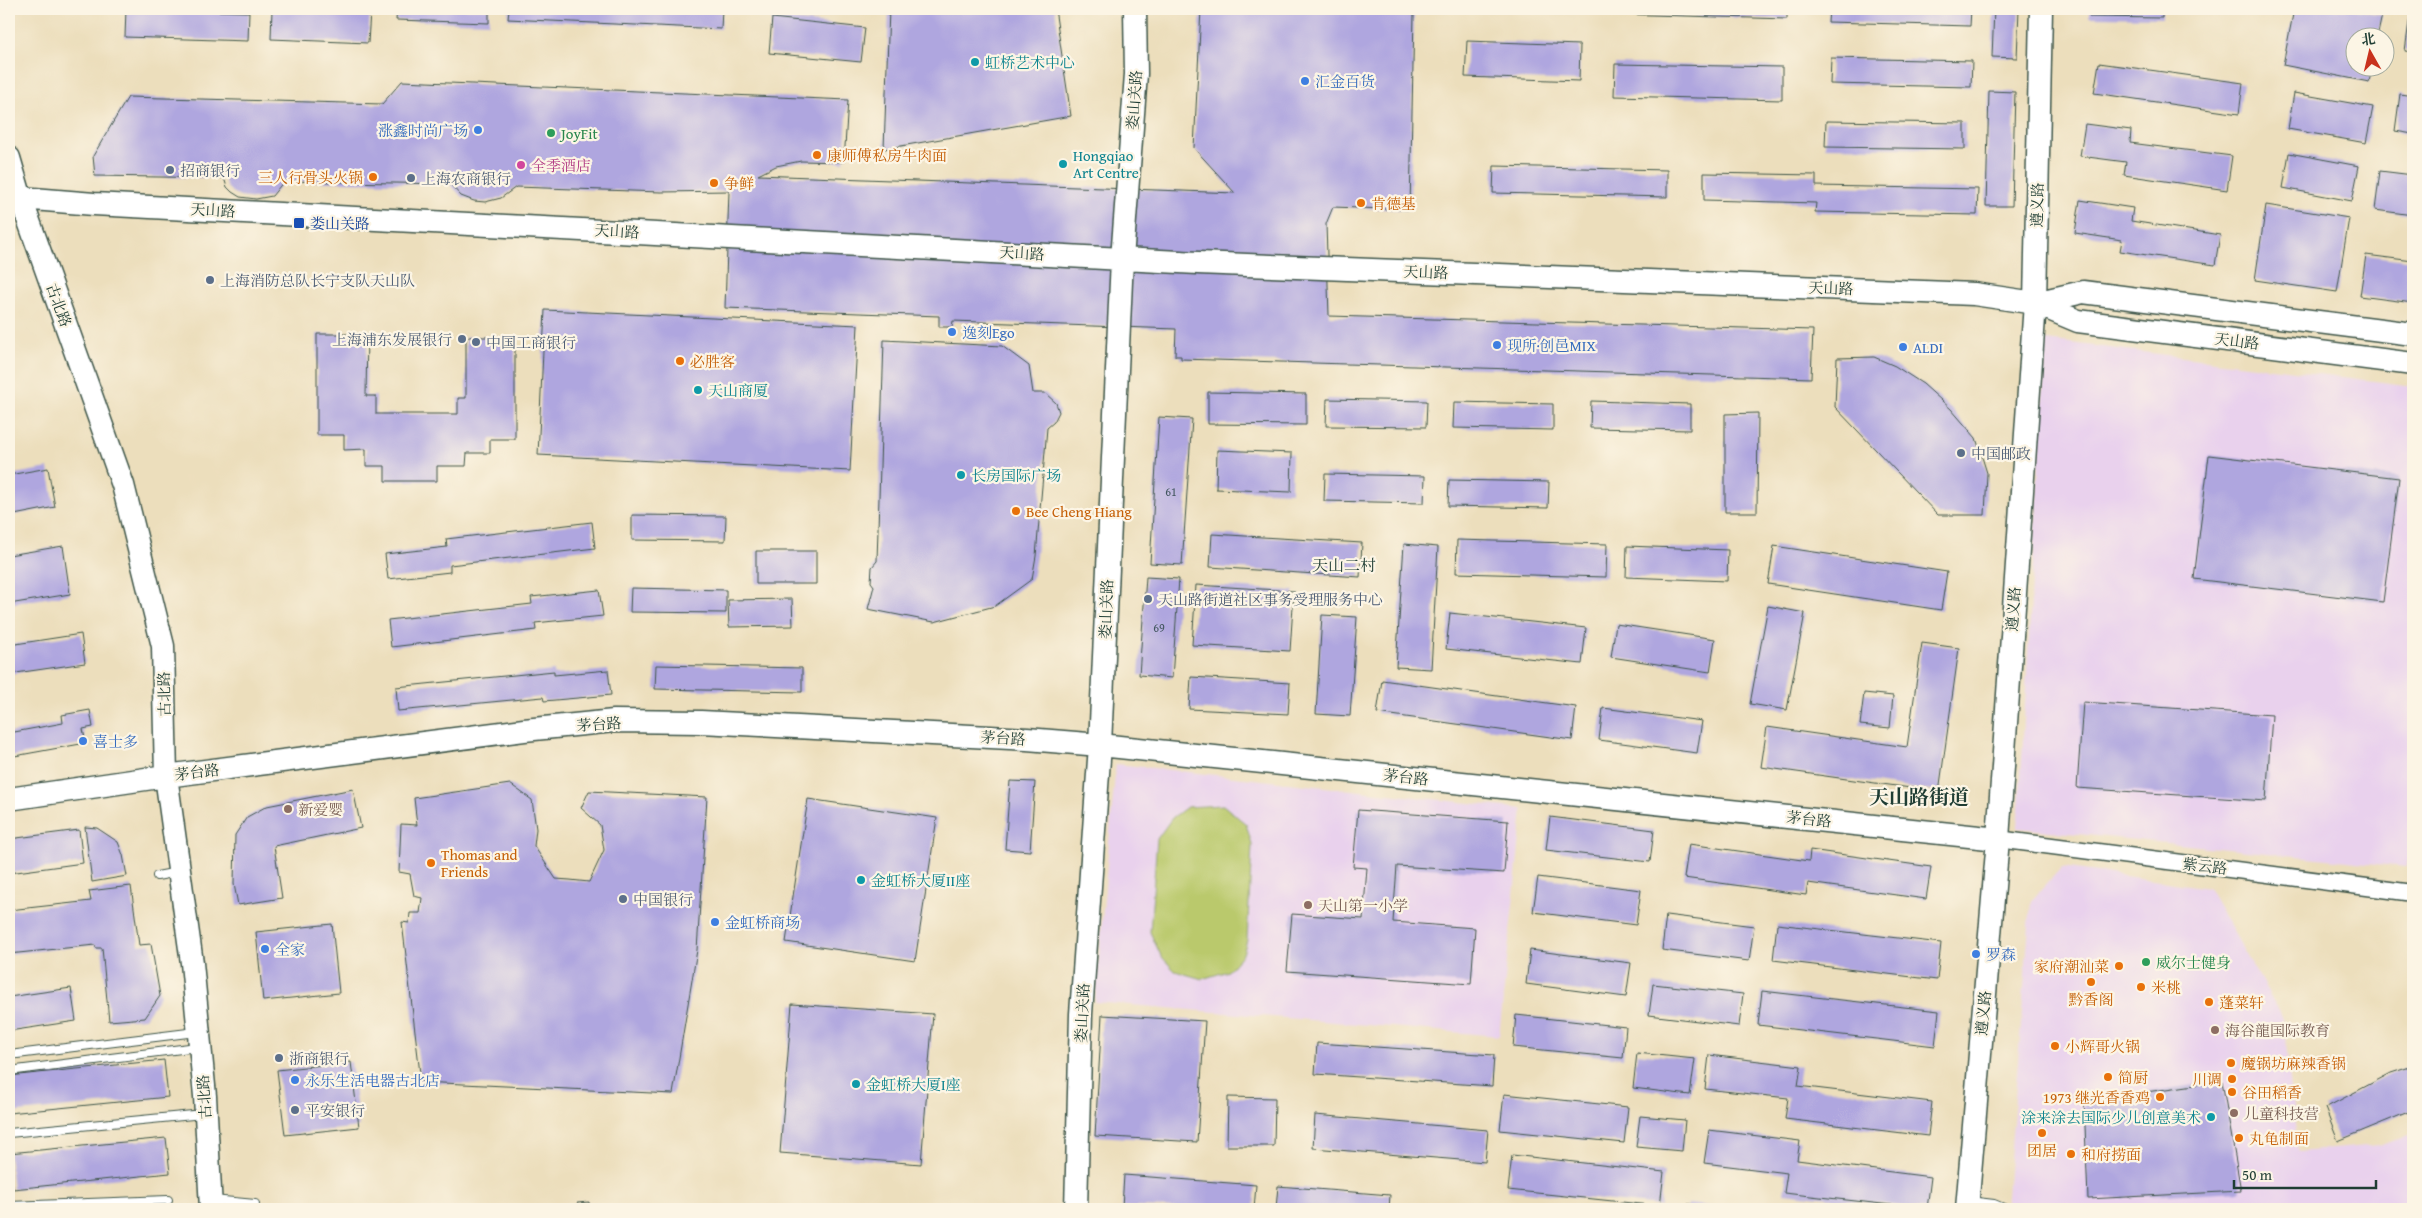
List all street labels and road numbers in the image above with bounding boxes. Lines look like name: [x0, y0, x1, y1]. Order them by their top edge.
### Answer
street label: 娄山关路: [1121, 69, 1147, 131]
street label: 遵义路: [2026, 182, 2048, 228]
street label: 天山路: [190, 198, 236, 222]
street label: 天山路: [594, 219, 640, 243]
street label: 天山路: [999, 241, 1045, 265]
street label: 天山路: [1403, 261, 1449, 283]
street label: 天山路: [1808, 277, 1854, 299]
street label: 古北路: [41, 280, 77, 330]
street label: 天山路: [2213, 328, 2261, 354]
street label: 娄山关路: [1094, 579, 1118, 639]
street label: 遵义路: [2001, 586, 2025, 632]
street label: 古北路: [153, 671, 175, 717]
street label: 茅台路: [576, 712, 622, 736]
street label: 茅台路: [980, 726, 1026, 750]
street label: 茅台路: [173, 759, 221, 785]
street label: 茅台路: [1383, 764, 1429, 790]
street label: 茅台路: [1786, 806, 1832, 832]
street label: 紫云路: [2181, 853, 2229, 879]
street label: 娄山关路: [1070, 982, 1094, 1044]
street label: 遵义路: [1971, 990, 1995, 1036]
street label: 古北路: [192, 1074, 216, 1120]

